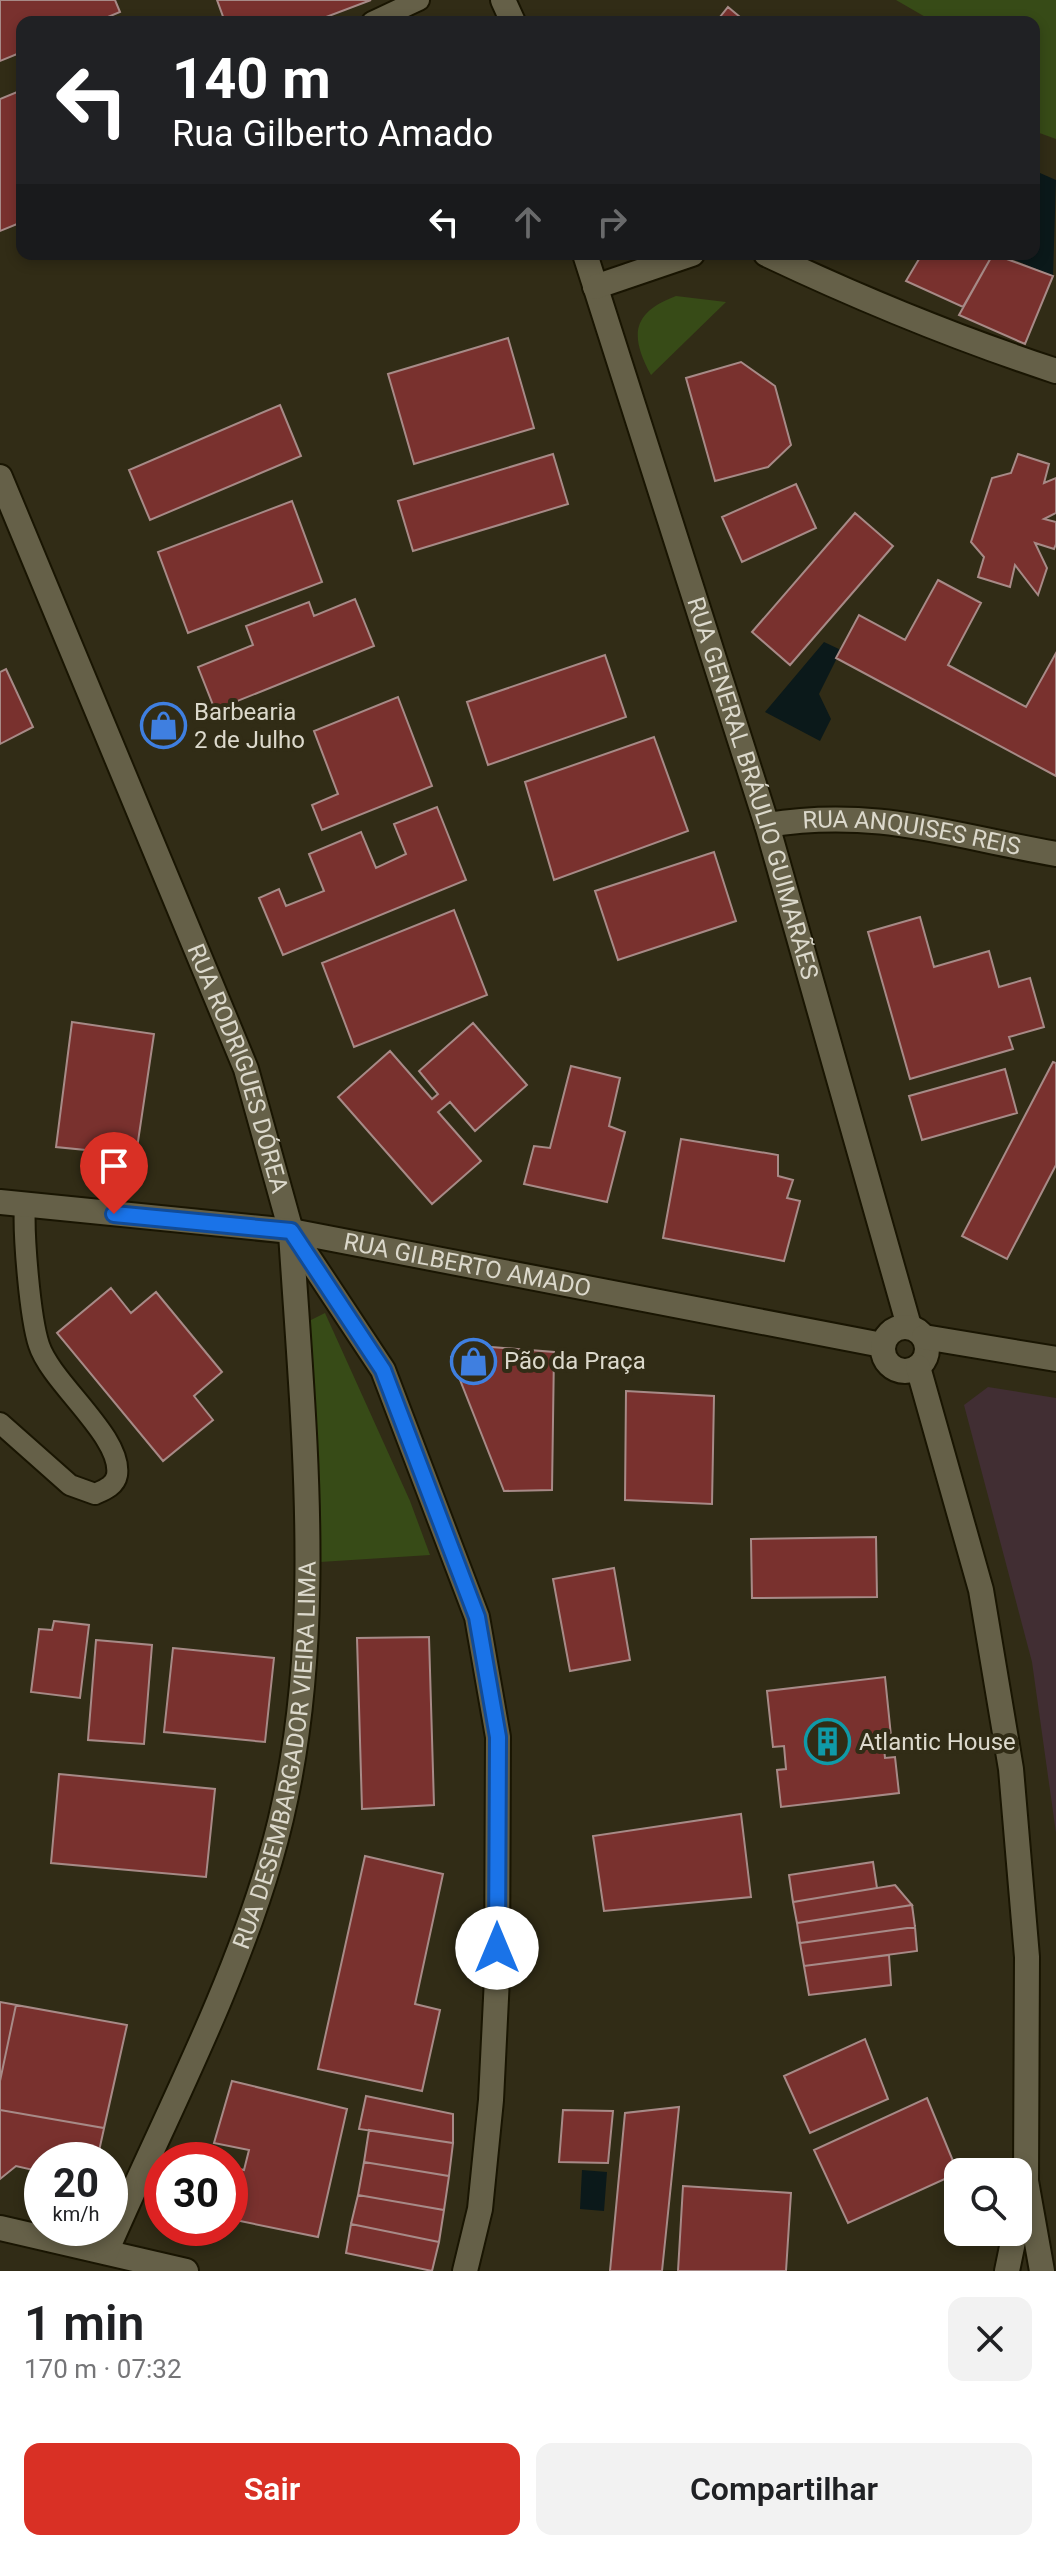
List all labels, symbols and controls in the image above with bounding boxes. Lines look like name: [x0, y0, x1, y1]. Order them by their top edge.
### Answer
text: 140 m: [172, 46, 331, 112]
icon: left: [40, 48, 144, 152]
text: Rua Gilberto Amado: [172, 113, 493, 155]
icon: left: [422, 200, 466, 244]
icon: ahead: [506, 200, 550, 244]
icon: right: [590, 200, 634, 244]
street label: RUA GENERAL BRÁULIO GUIMARÃES: [681, 594, 824, 983]
place label: Barbearia 2 de Julho: [194, 698, 305, 754]
shop icon: Barbearia 2 de Julho: [139, 702, 187, 750]
street label: RUA ANQUISES REIS: [802, 805, 1023, 861]
street label: RUA RODRIGUES DÓREA: [182, 940, 294, 1196]
pin: [80, 1132, 148, 1214]
icon: arrive: [92, 1144, 136, 1188]
street label: RUA GILBERTO AMADO: [341, 1227, 593, 1303]
shop icon: Pão da Praça: [449, 1337, 497, 1385]
place label: Pão da Praça: [504, 1347, 646, 1375]
street label: RUA DESEMBARGADOR VIEIRA LIMA: [227, 1561, 322, 1953]
building icon: Atlantic House: [804, 1718, 852, 1766]
place label: Atlantic House: [859, 1728, 1016, 1756]
position arrow: [455, 1906, 539, 1990]
speed limit sign: 30: [144, 2142, 248, 2246]
map controls: [944, 2158, 1032, 2246]
button: search: [944, 2158, 1032, 2246]
text: 20: [53, 2160, 99, 2207]
text: km/h: [53, 2202, 99, 2226]
text: 1 min: [24, 2295, 144, 2352]
button: close: [948, 2297, 1032, 2381]
text: 170 m · 07:32: [24, 2354, 182, 2384]
button: Sair: [24, 2443, 520, 2535]
button: Compartilhar: [536, 2443, 1032, 2535]

